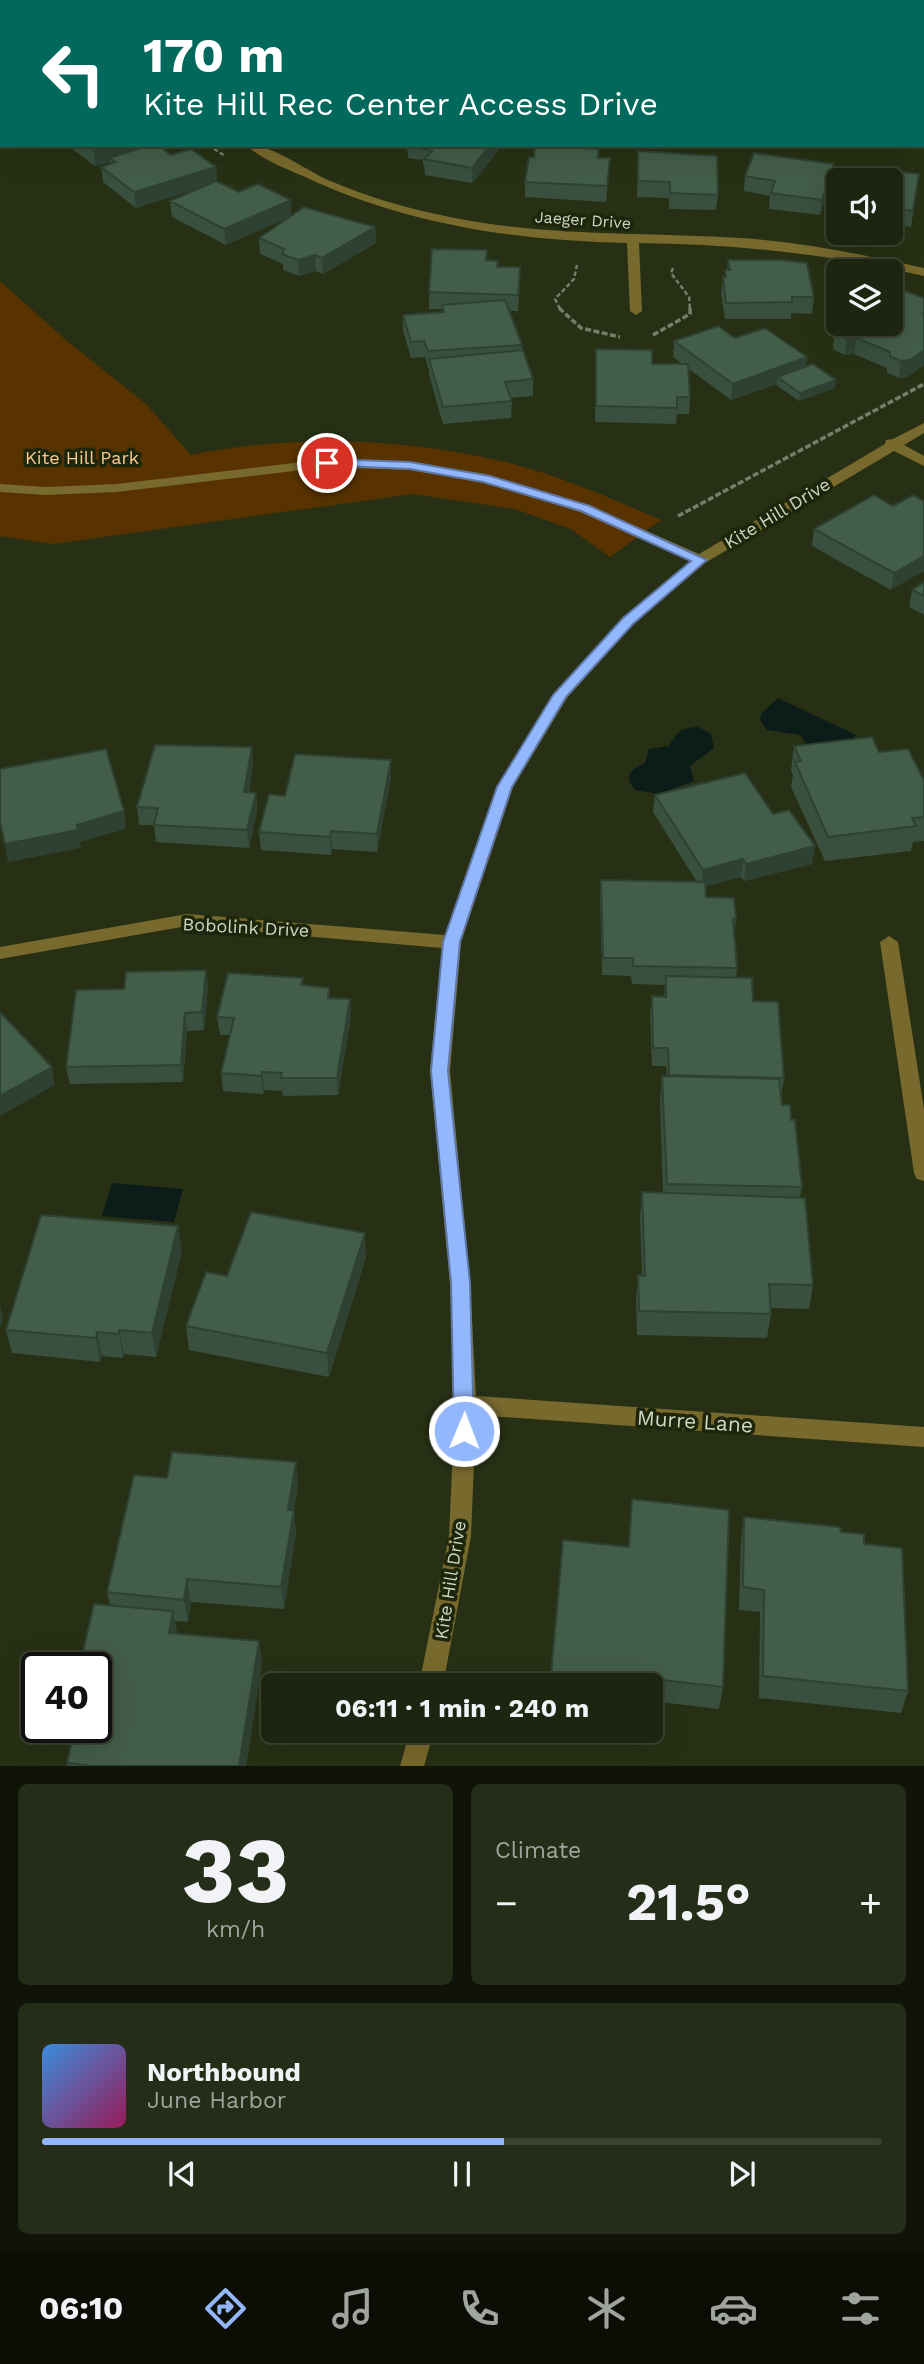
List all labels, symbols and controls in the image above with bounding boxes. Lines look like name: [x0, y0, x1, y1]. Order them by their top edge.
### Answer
text: 170 m: [143, 26, 284, 84]
icon: left: [28, 28, 119, 119]
text: Kite Hill Rec Center Access Drive: [143, 85, 658, 123]
map controls: [826, 168, 903, 336]
button: sound: [826, 168, 903, 245]
street label: Jaeger Drive: [534, 207, 632, 233]
button: layers: [826, 259, 903, 336]
pin: [297, 433, 357, 493]
icon: arrive: [308, 444, 346, 482]
park label: Kite Hill Park: [25, 447, 139, 468]
street label: Kite Hill Drive: [720, 473, 834, 553]
street label: Bobolink Drive: [182, 913, 310, 941]
position arrow: [427, 1394, 501, 1468]
street label: Murre Lane: [636, 1404, 754, 1438]
street label: Kite Hill Drive: [430, 1519, 470, 1641]
speed limit sign: 40: [21, 1652, 112, 1743]
text: 06:11 · 1 min · 240 m: [335, 1693, 589, 1723]
text: 33: [182, 1817, 289, 1924]
text: Climate: [495, 1837, 581, 1864]
text: 21.5°: [626, 1872, 751, 1933]
text: −: [495, 1881, 518, 1925]
text: +: [859, 1881, 882, 1925]
text: km/h: [206, 1916, 265, 1943]
text: Northbound: [147, 2057, 301, 2087]
text: June Harbor: [147, 2087, 286, 2114]
icon: previous: [163, 2155, 201, 2193]
icon: pause: [443, 2155, 481, 2193]
icon: next: [723, 2155, 761, 2193]
icon: directions: [201, 2284, 250, 2333]
icon: music: [328, 2284, 377, 2333]
icon: phone: [455, 2284, 504, 2333]
icon: climate: [582, 2284, 631, 2333]
icon: car: [709, 2284, 758, 2333]
icon: filters: [836, 2284, 885, 2333]
text: 06:10: [39, 2289, 123, 2327]

